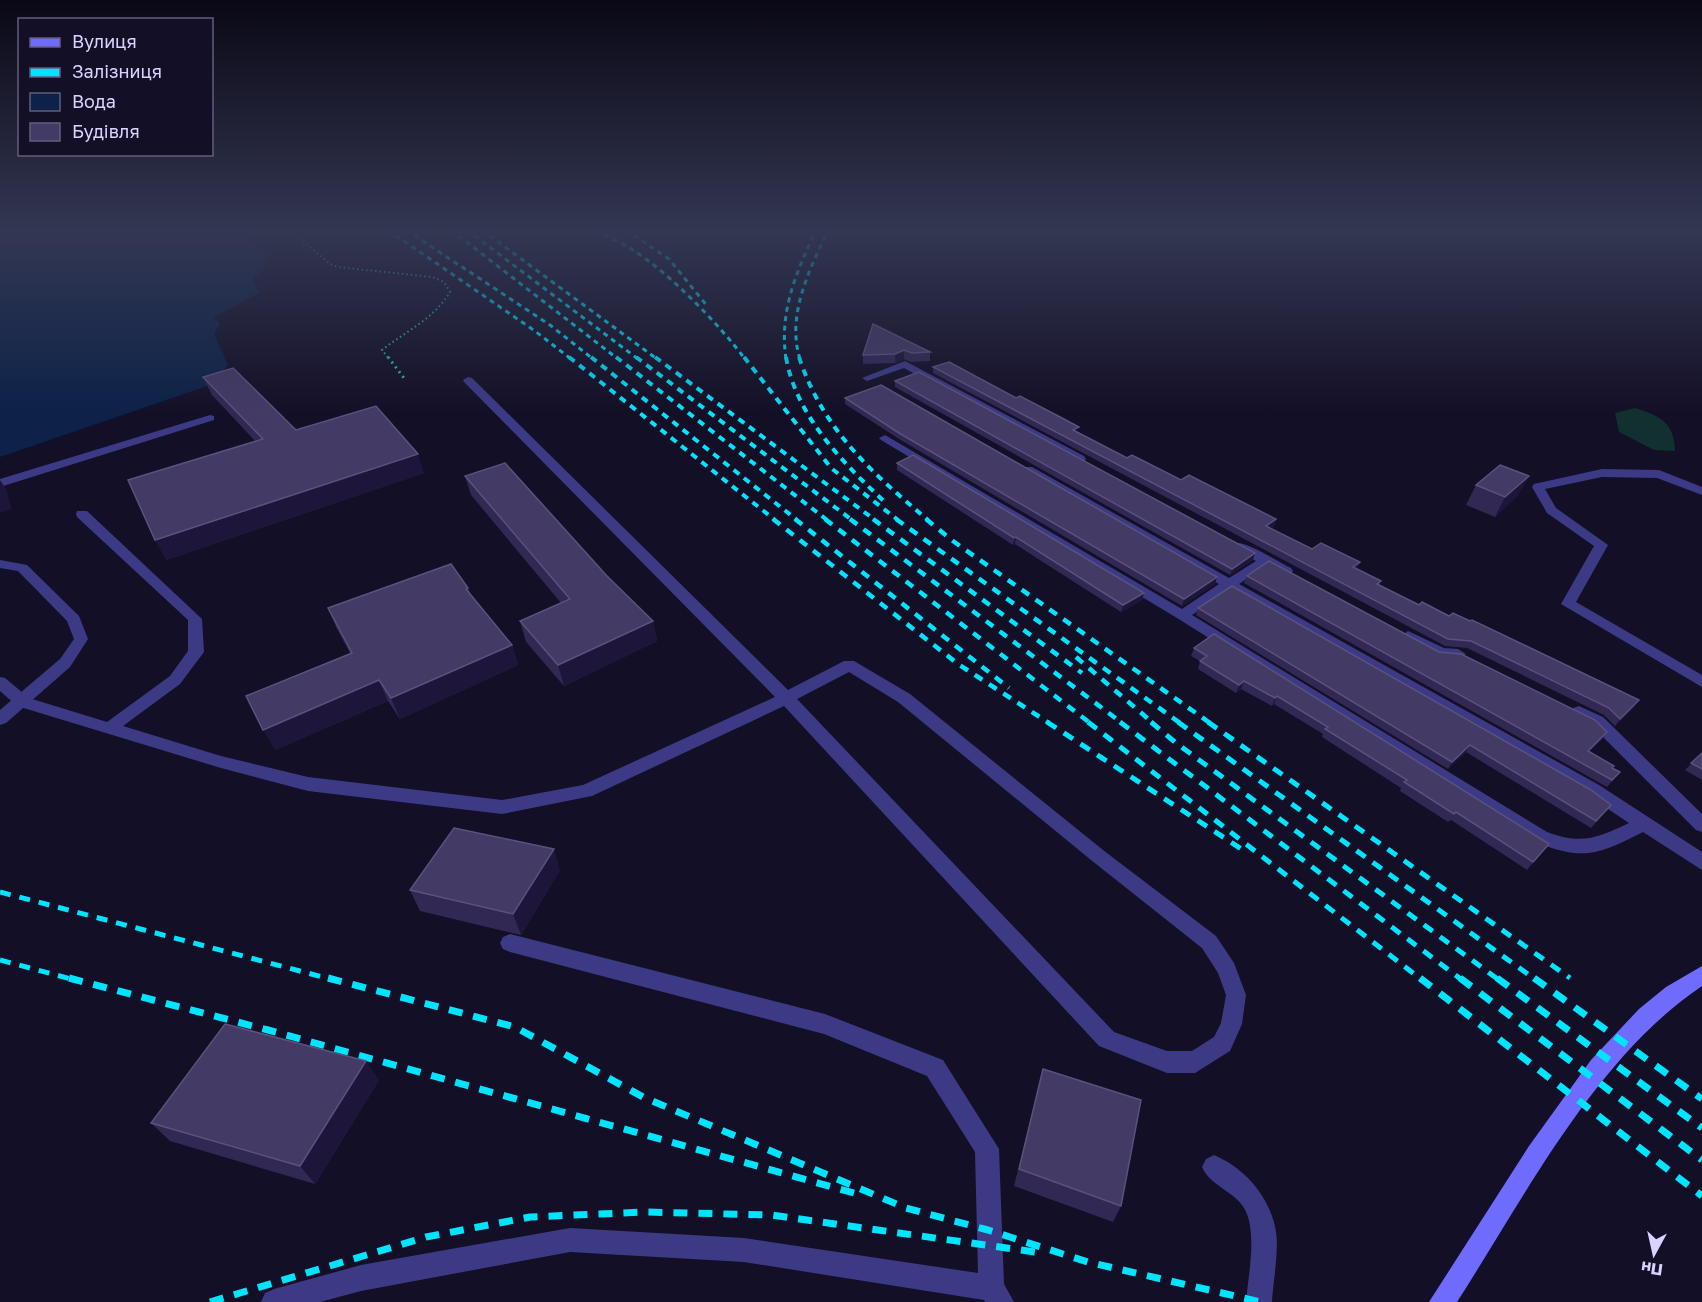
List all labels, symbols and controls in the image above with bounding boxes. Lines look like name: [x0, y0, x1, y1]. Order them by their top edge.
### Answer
legend: [18, 18, 213, 156]
text: Вулиця: [72, 30, 137, 52]
text: Залізниця: [72, 60, 162, 82]
text: Вода: [72, 90, 116, 112]
text: Будівля: [72, 120, 140, 142]
north arrow: [1624, 1224, 1684, 1284]
text: Пн: [1640, 1257, 1664, 1280]

